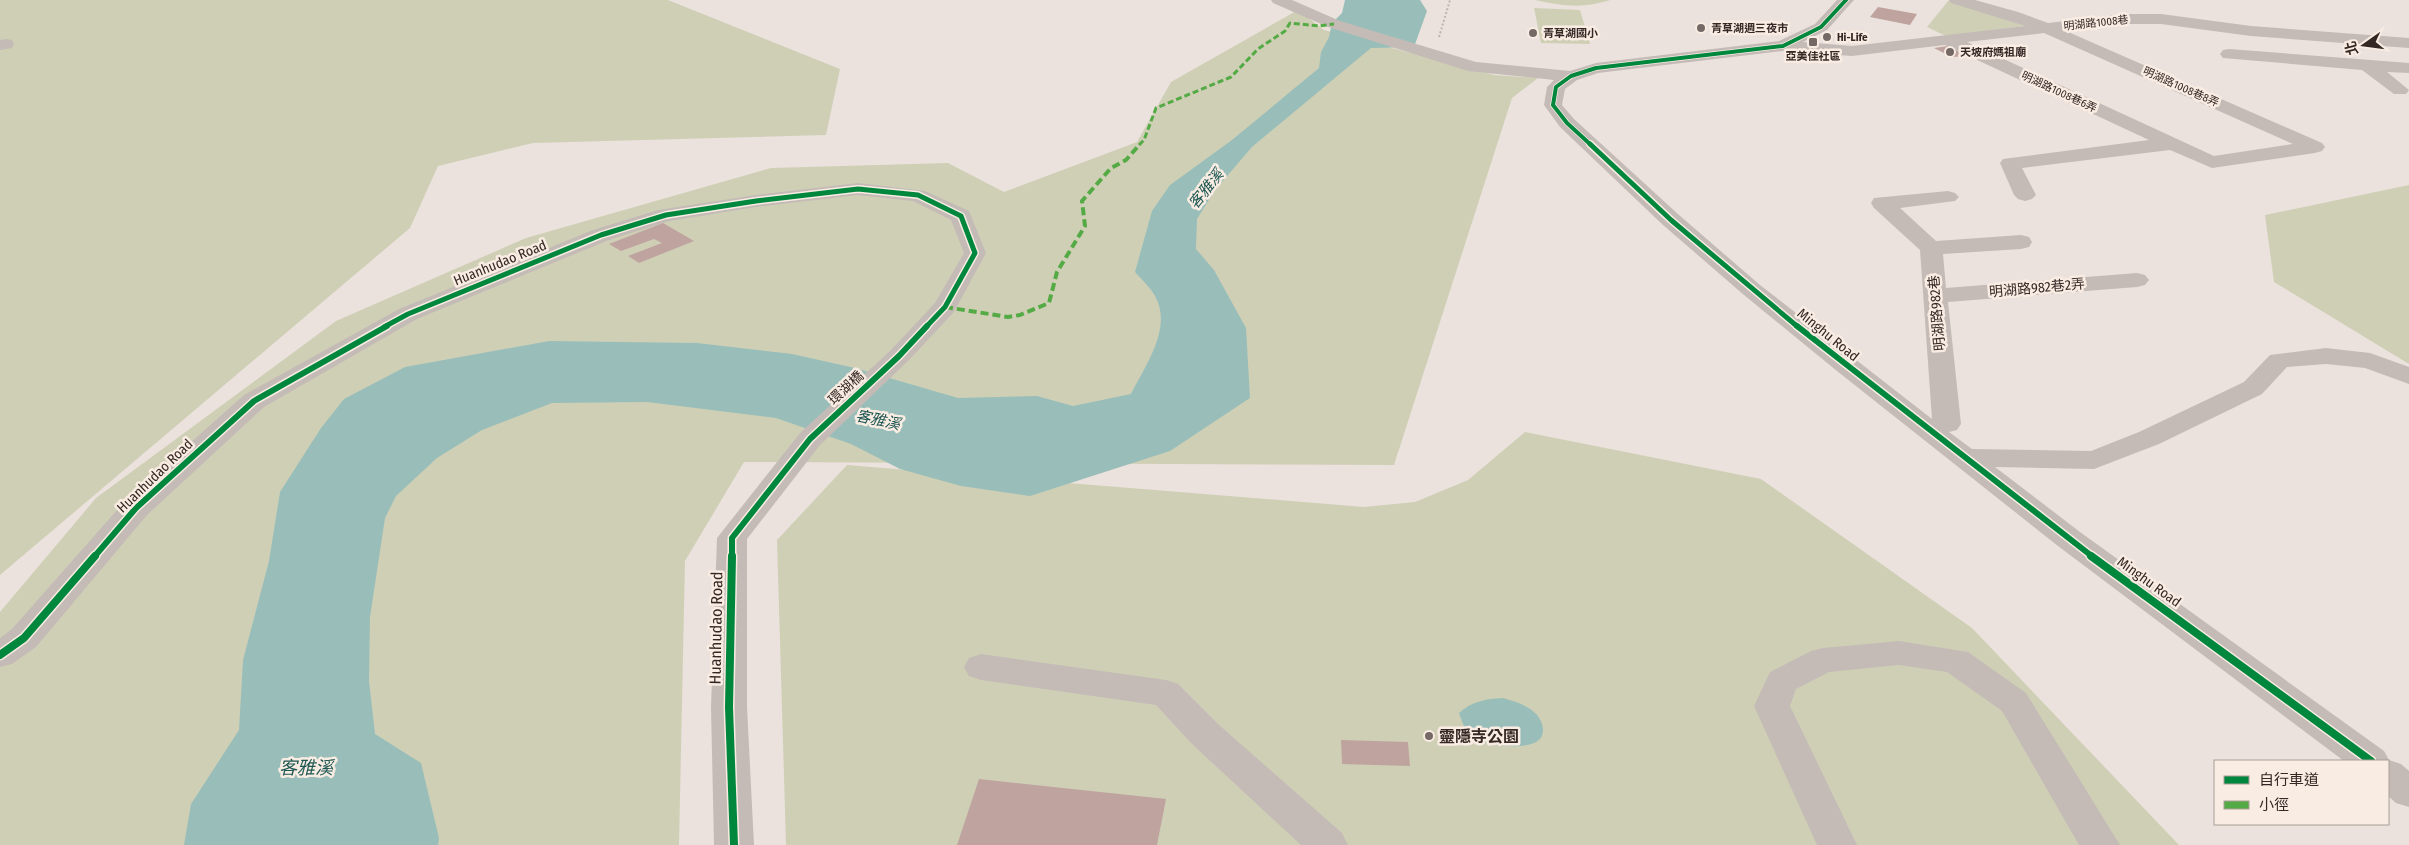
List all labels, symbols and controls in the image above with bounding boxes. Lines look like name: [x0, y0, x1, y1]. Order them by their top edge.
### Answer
street label: 明湖路1008巷: [2063, 13, 2129, 33]
north arrow: [2339, 20, 2389, 70]
marker: 青草湖週三夜市: [1695, 22, 1707, 34]
place label: 青草湖週三夜市: [1711, 22, 1788, 35]
marker: 青草湖國小: [1527, 27, 1539, 39]
place label: 青草湖國小: [1543, 27, 1598, 40]
marker: Hi-Life: [1821, 31, 1833, 43]
place label: Hi-Life: [1837, 31, 1868, 44]
marker: 亞美佳社區: [1807, 36, 1819, 48]
text: 北: [2342, 39, 2362, 57]
marker: 天坡府媽祖廟: [1944, 46, 1956, 58]
place label: 天坡府媽祖廟: [1960, 46, 2026, 59]
place label: 亞美佳社區: [1786, 50, 1841, 63]
street label: 明湖路1008巷8弄: [2141, 64, 2221, 110]
street label: 明湖路1008巷6弄: [2019, 69, 2099, 115]
water label: 客雅溪: [1185, 164, 1228, 212]
street label: Huanhudao Road: [451, 237, 549, 289]
street label: 明湖路982巷: [1925, 274, 1949, 352]
street label: 明湖路982巷2弄: [1988, 275, 2086, 301]
street label: Minghu Road: [1794, 305, 1862, 365]
street label: 環湖橋: [825, 367, 867, 409]
water label: 客雅溪: [854, 407, 904, 434]
street label: Huanhudao Road: [114, 436, 196, 516]
street label: Minghu Road: [2114, 553, 2184, 611]
street label: Huanhudao Road: [706, 571, 726, 685]
place label: 靈隱寺公園: [1439, 727, 1519, 746]
marker: 靈隱寺公園: [1423, 730, 1435, 742]
water label: 客雅溪: [279, 757, 336, 779]
legend: [2214, 760, 2389, 825]
text: 自行車道: [2259, 771, 2319, 789]
text: 小徑: [2259, 796, 2289, 814]

